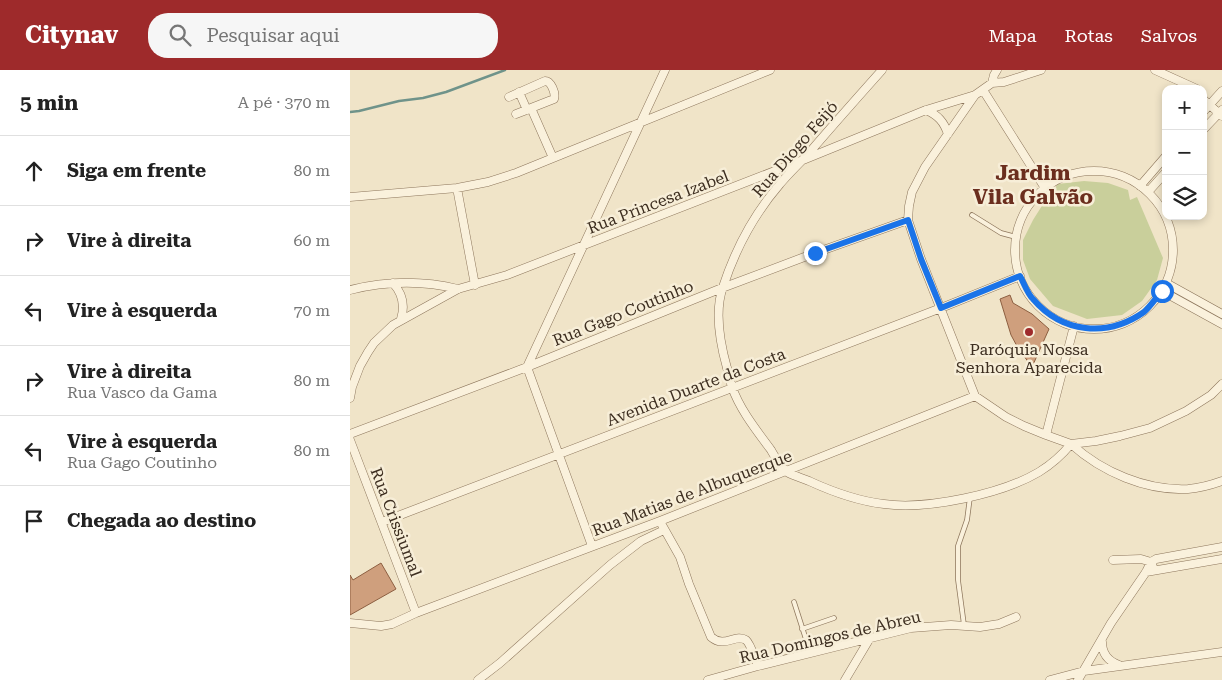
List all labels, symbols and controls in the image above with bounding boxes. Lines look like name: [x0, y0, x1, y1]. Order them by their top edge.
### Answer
search box: [148, 13, 498, 58]
text: Citynav: [25, 21, 118, 49]
icon: search: [166, 21, 194, 49]
text: Pesquisar aqui: [206, 24, 340, 47]
text: Mapa: [988, 25, 1036, 46]
text: Rotas: [1064, 25, 1113, 46]
text: Salvos: [1141, 25, 1197, 46]
map controls: [1162, 85, 1207, 220]
button: +: [1162, 85, 1207, 130]
text: 5 min: [20, 91, 78, 115]
text: A pé · 370 m: [238, 93, 330, 112]
street label: Rua Diogo Feijó: [748, 97, 842, 201]
button: −: [1162, 130, 1207, 175]
icon: ahead: [20, 157, 48, 185]
text: Siga em frente: [67, 159, 206, 182]
text: 80 m: [293, 161, 330, 180]
district label: Jardim Vila Galvão: [973, 161, 1093, 209]
street label: Rua Princesa Izabel: [585, 166, 731, 238]
button: layers: [1162, 175, 1207, 220]
icon: right: [20, 227, 48, 255]
text: Vire à direita: [67, 229, 191, 252]
text: 60 m: [293, 231, 330, 250]
route end: [804, 242, 827, 265]
street label: Rua Gago Coutinho: [550, 276, 696, 350]
route start: [1151, 280, 1174, 303]
icon: left: [20, 297, 48, 325]
text: Vire à esquerda: [67, 299, 217, 322]
text: 70 m: [293, 301, 330, 320]
marker: Paróquia Nossa Senhora Aparecida: [1023, 326, 1035, 338]
place label: Paróquia Nossa Senhora Aparecida: [956, 340, 1103, 377]
street label: Avenida Duarte da Costa: [604, 344, 788, 430]
text: Vire à direita: [67, 360, 191, 383]
icon: right: [20, 367, 48, 395]
text: 80 m: [293, 371, 330, 390]
text: Rua Vasco da Gama: [67, 383, 217, 402]
text: Vire à esquerda: [67, 430, 217, 453]
icon: left: [20, 437, 48, 465]
text: 80 m: [293, 441, 330, 460]
street label: Rua Matias de Albuquerque: [589, 446, 795, 540]
text: Rua Gago Coutinho: [67, 453, 217, 472]
street label: Rua Crissiumal: [366, 465, 426, 579]
icon: arrive: [20, 507, 48, 535]
text: Chegada ao destino: [67, 509, 256, 532]
street label: Rua Domingos de Abreu: [737, 607, 923, 667]

